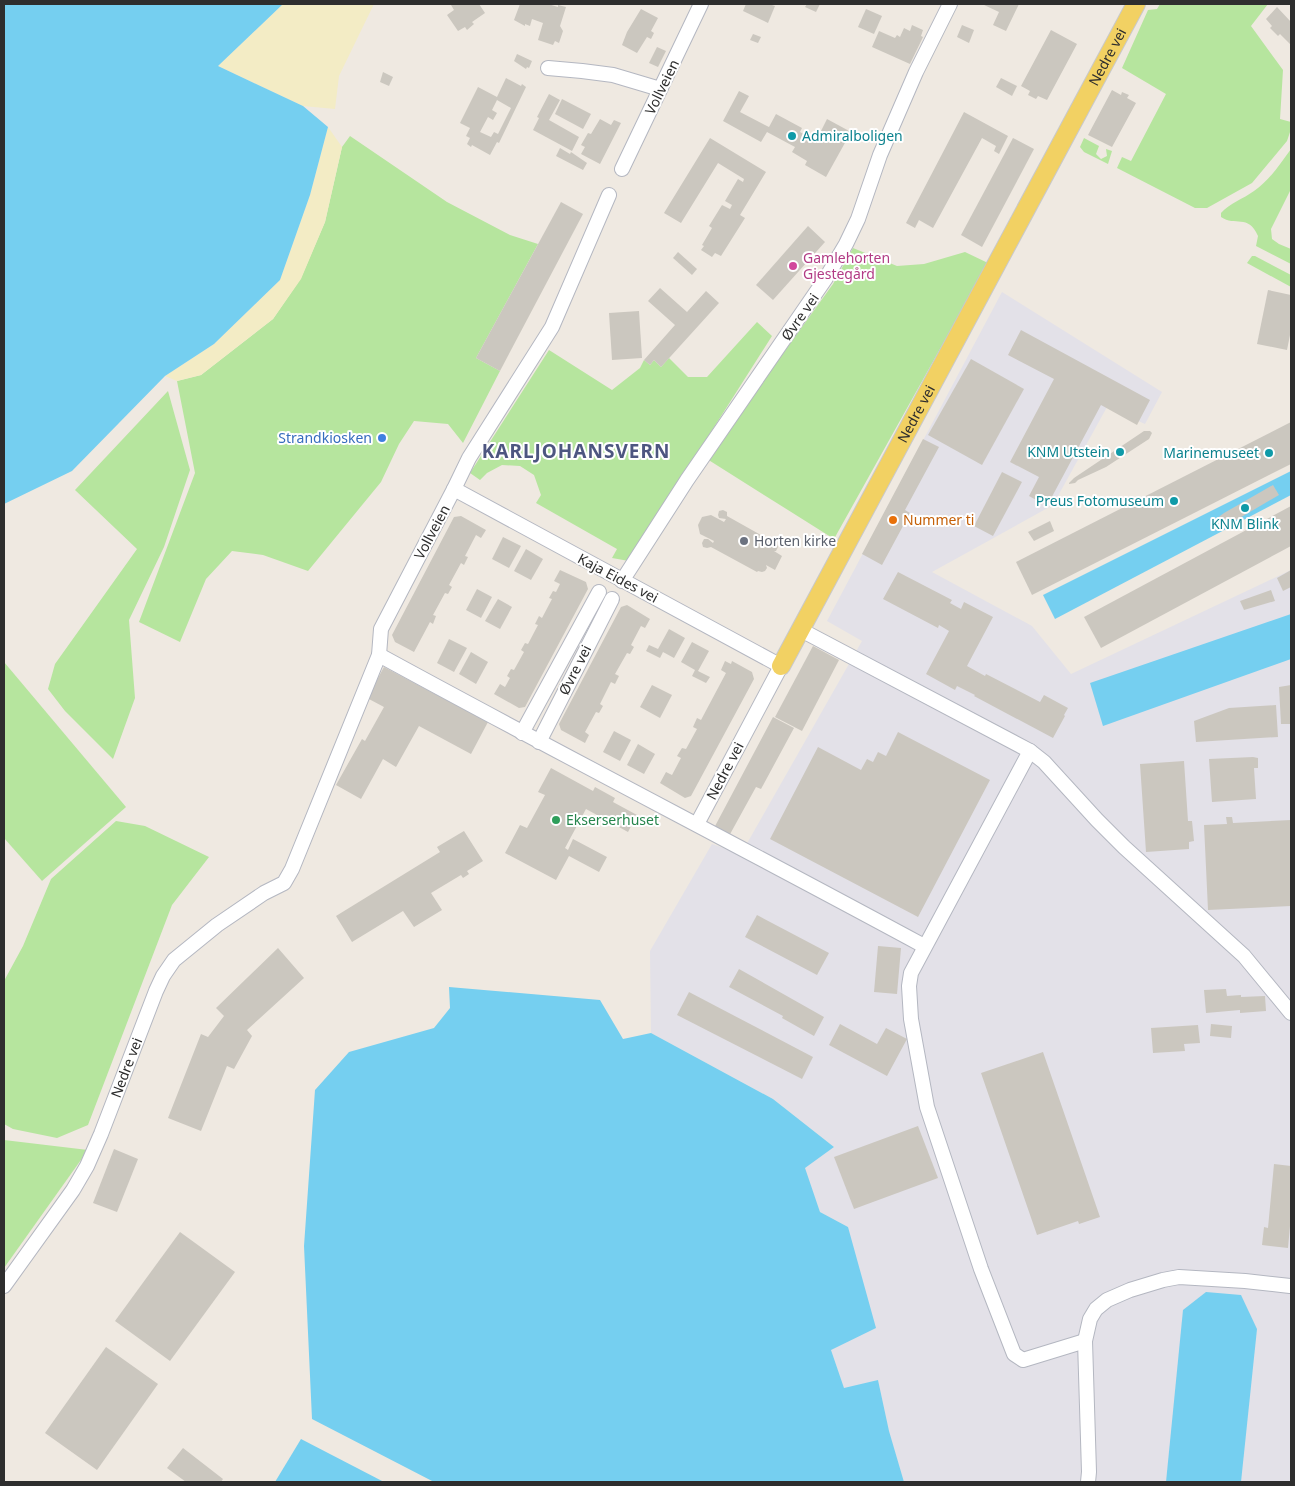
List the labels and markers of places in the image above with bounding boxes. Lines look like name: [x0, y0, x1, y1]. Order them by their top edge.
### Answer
place label: Admiralboligen: [802, 126, 903, 145]
marker: Admiralboligen: [786, 130, 798, 142]
place label: Gamlehorten Gjestegård: [803, 248, 890, 283]
marker: Gamlehorten Gjestegård: [787, 260, 799, 272]
place label: Strandkiosken: [278, 428, 372, 447]
marker: Strandkiosken: [376, 432, 388, 444]
place label: KNM Utstein: [1027, 442, 1110, 461]
place label: Marinemuseet: [1163, 443, 1259, 462]
marker: KNM Utstein: [1114, 446, 1126, 458]
marker: Marinemuseet: [1263, 447, 1275, 459]
place label: Preus Fotomuseum: [1036, 491, 1164, 510]
marker: Preus Fotomuseum: [1168, 495, 1180, 507]
marker: KNM Blink: [1239, 502, 1251, 514]
place label: Nummer ti: [903, 510, 974, 529]
marker: Nummer ti: [887, 514, 899, 526]
place label: KNM Blink: [1211, 514, 1280, 533]
place label: Horten kirke: [754, 531, 836, 550]
marker: Horten kirke: [738, 535, 750, 547]
place label: Ekserserhuset: [566, 810, 659, 829]
marker: Ekserserhuset: [550, 814, 562, 826]

